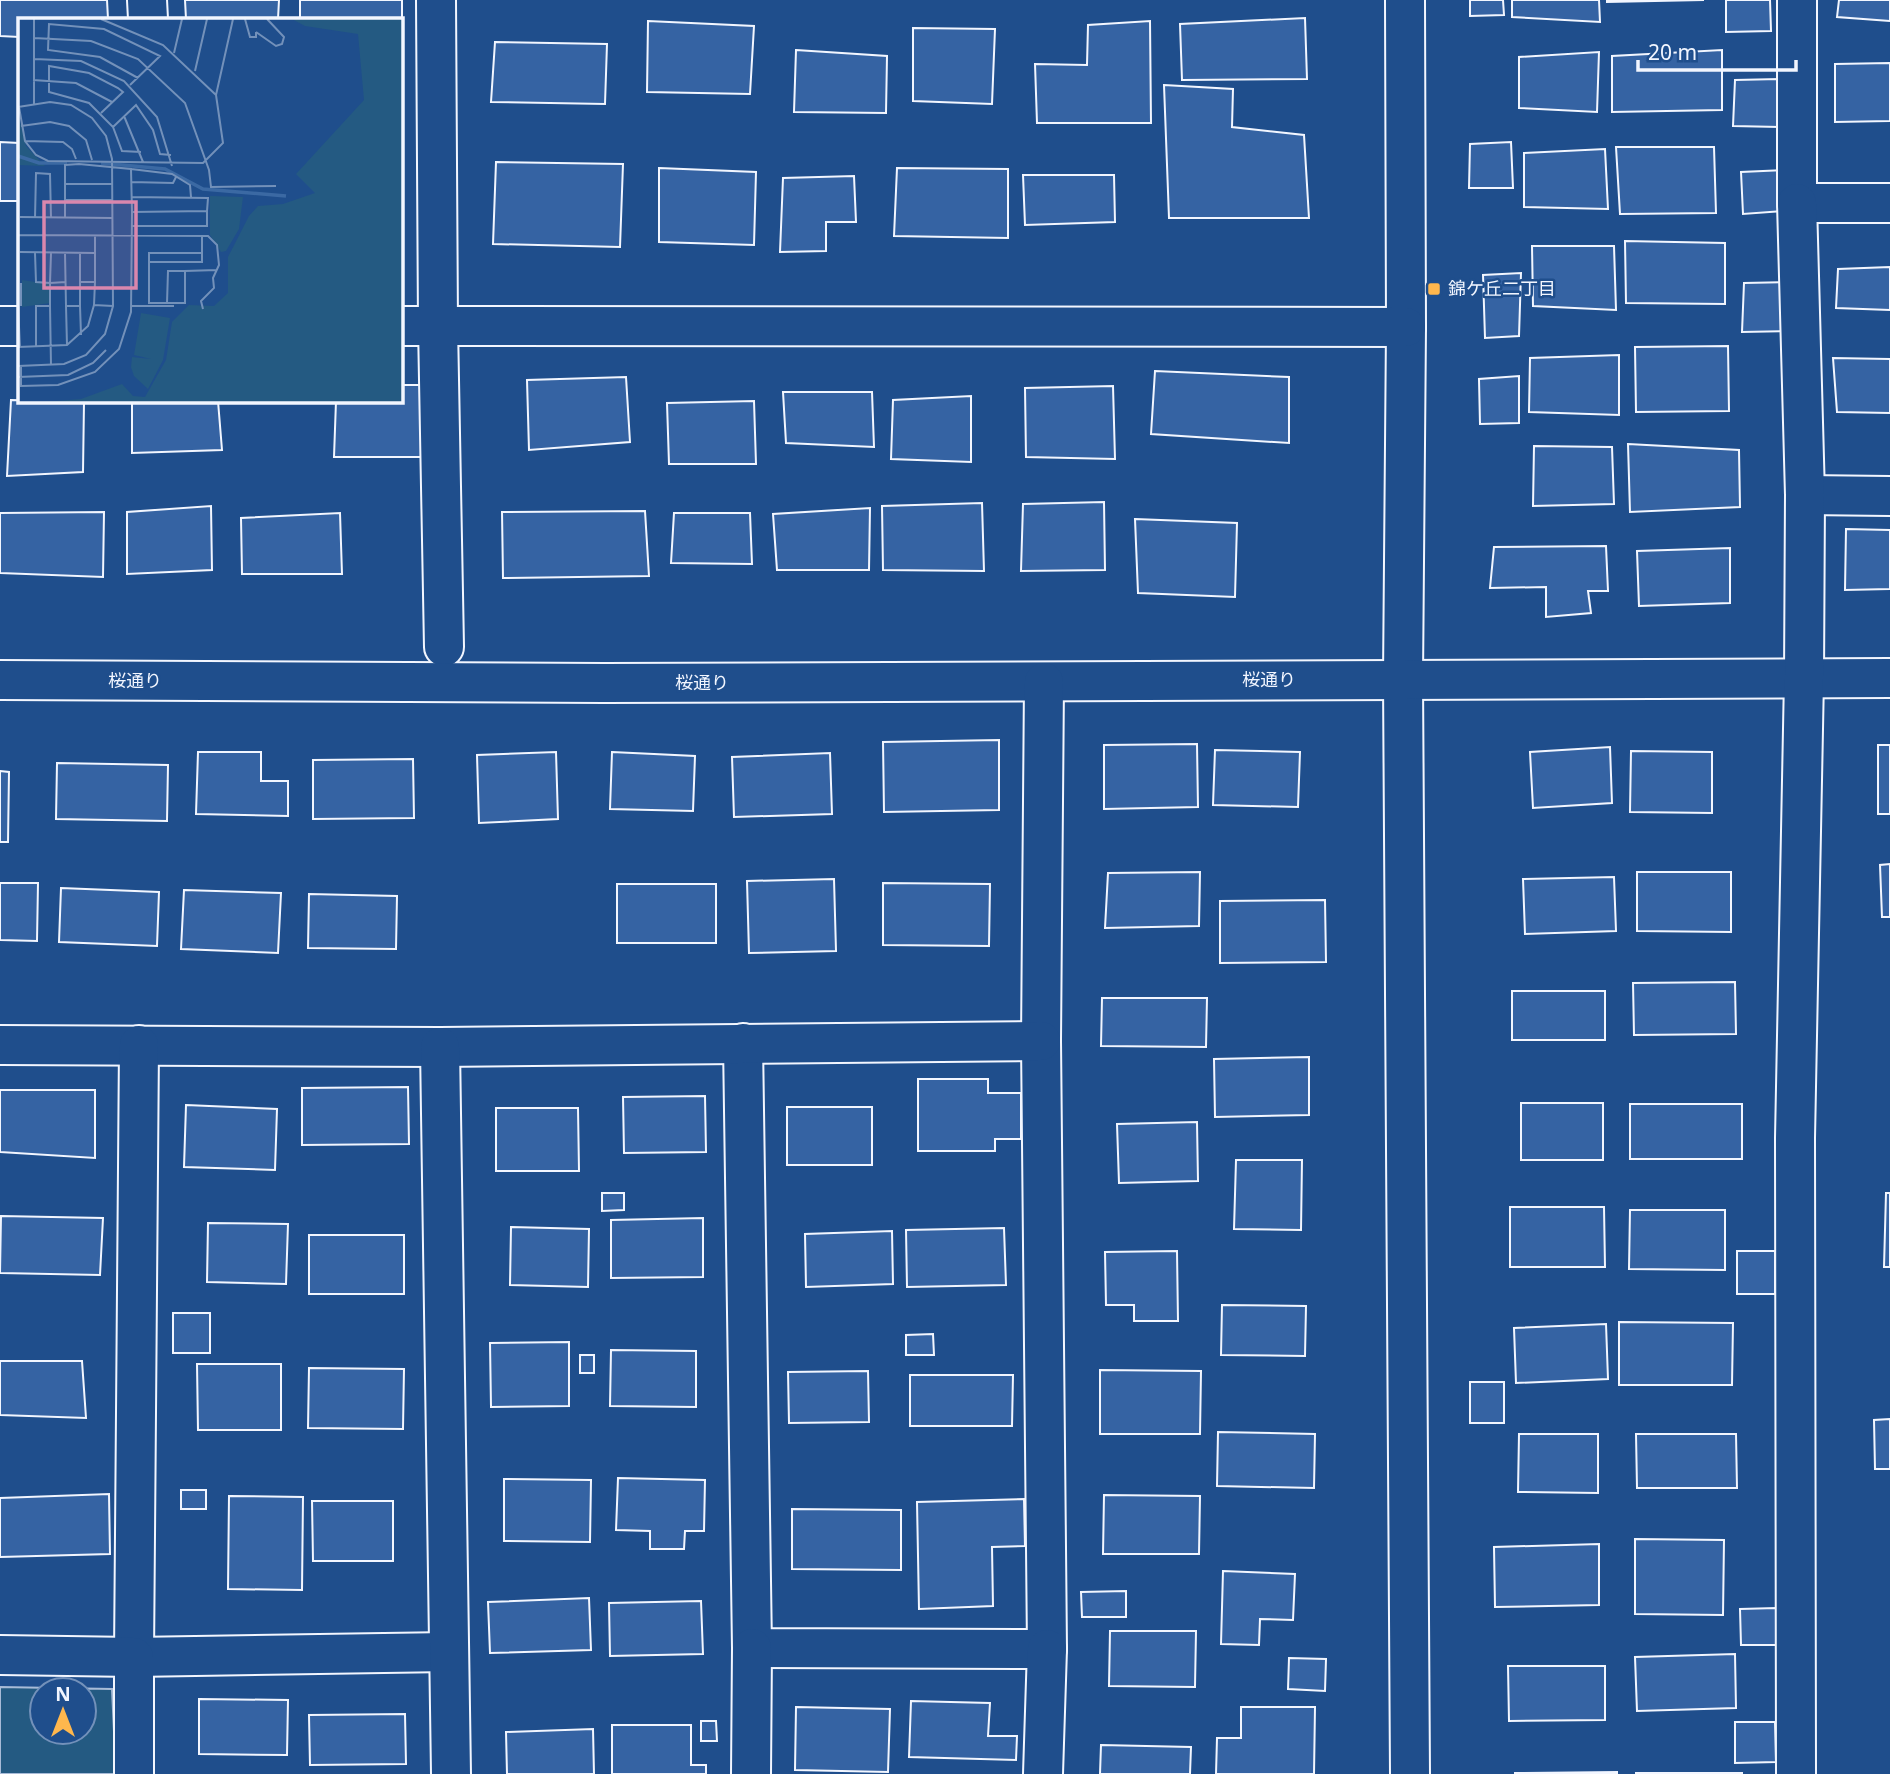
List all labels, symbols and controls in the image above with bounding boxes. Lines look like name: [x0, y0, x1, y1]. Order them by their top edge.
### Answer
inset map: [18, 18, 402, 402]
scale bar: [1638, 28, 1796, 72]
text: 20 m: [1648, 38, 1697, 66]
place label: 錦ケ丘二丁目: [1448, 276, 1556, 300]
marker: 錦ケ丘二丁目: [1426, 281, 1442, 297]
street label: 桜通り: [1242, 667, 1296, 691]
street label: 桜通り: [108, 668, 162, 692]
street label: 桜通り: [675, 670, 729, 694]
north arrow: [28, 1676, 98, 1746]
text: N: [55, 1681, 71, 1707]

